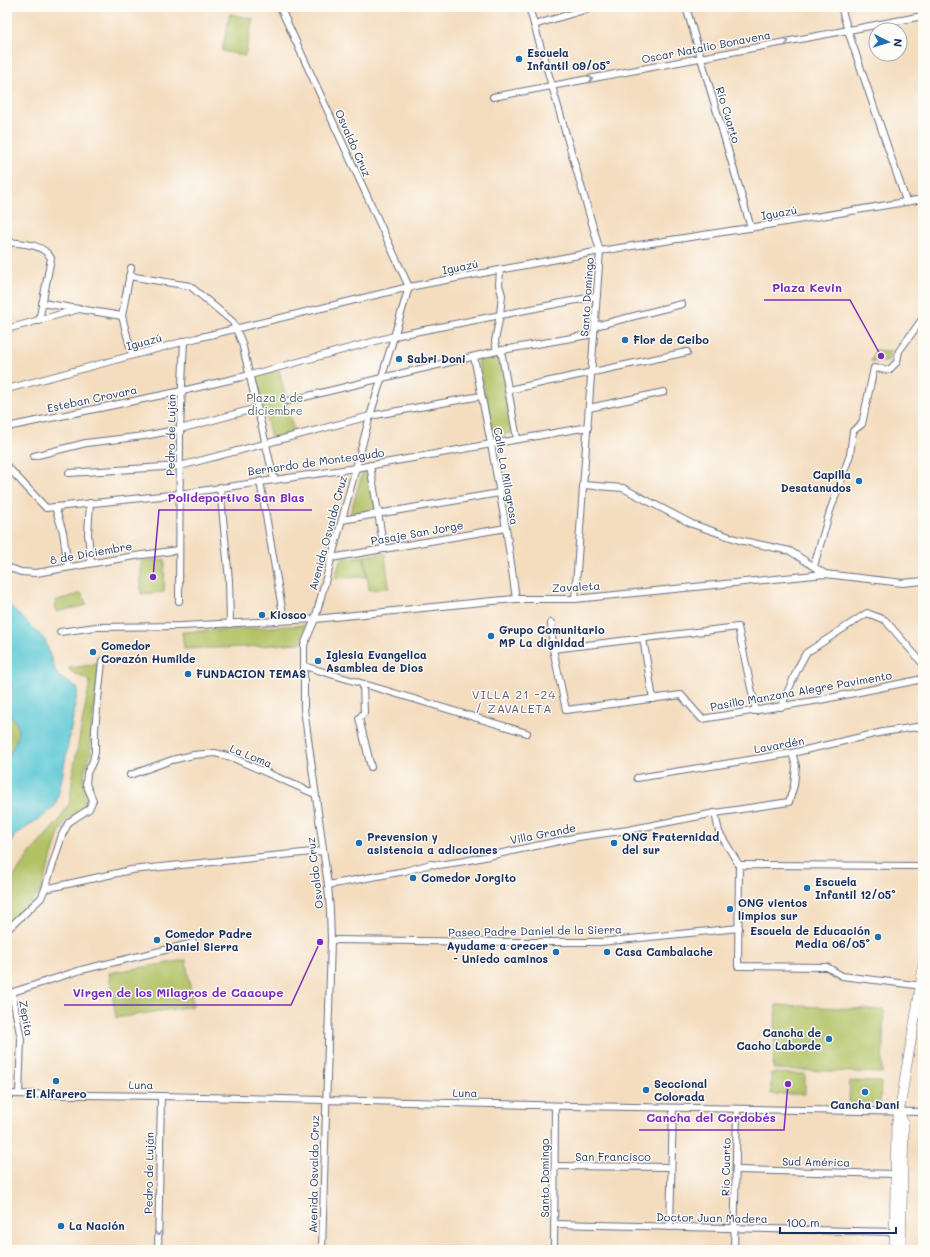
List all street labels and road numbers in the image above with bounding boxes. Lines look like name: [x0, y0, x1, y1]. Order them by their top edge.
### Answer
street label: Oscar Natalio Bonavena: [640, 27, 772, 66]
street label: Río Cuarto: [713, 85, 744, 145]
street label: Osvaldo Cruz: [332, 107, 375, 179]
street label: Iguazú: [760, 202, 798, 223]
street label: Iguazú: [441, 256, 479, 277]
street label: Santo Domingo: [576, 256, 597, 337]
street label: Iguazú: [124, 330, 163, 353]
street label: Esteban Crovara: [45, 382, 138, 415]
street label: Pedro de Luján: [162, 394, 179, 476]
street label: Calle La Milagrosa: [491, 426, 523, 526]
street label: Bernardo de Monteagudo: [247, 444, 386, 479]
street label: Avenida Osvaldo Cruz: [305, 474, 350, 592]
street label: Pasaje San Jorge: [369, 517, 465, 548]
street label: 8 de Diciembre: [49, 538, 133, 567]
street label: Zavaleta: [552, 578, 601, 595]
street label: Pasillo Manzana Alegre Pavimento: [709, 667, 893, 714]
street label: Lavardén: [753, 733, 805, 756]
street label: La Loma: [228, 740, 275, 771]
street label: Villa Grande: [509, 820, 577, 847]
street label: Osvaldo Cruz: [303, 836, 326, 910]
street label: Paseo Padre Daniel de la Sierra: [448, 921, 622, 940]
street label: Zepita: [16, 999, 37, 1037]
street label: Luna: [129, 1077, 154, 1092]
street label: Luna: [453, 1085, 478, 1100]
street label: Avenida Osvaldo Cruz: [305, 1115, 322, 1233]
street label: Pedro de Luján: [140, 1132, 157, 1214]
street label: Río Cuarto: [717, 1137, 734, 1196]
street label: Santo Domingo: [537, 1138, 552, 1218]
street label: San Francisco: [575, 1149, 651, 1164]
street label: Sud América: [782, 1153, 850, 1170]
street label: Doctor Juan Madera: [656, 1209, 768, 1226]

